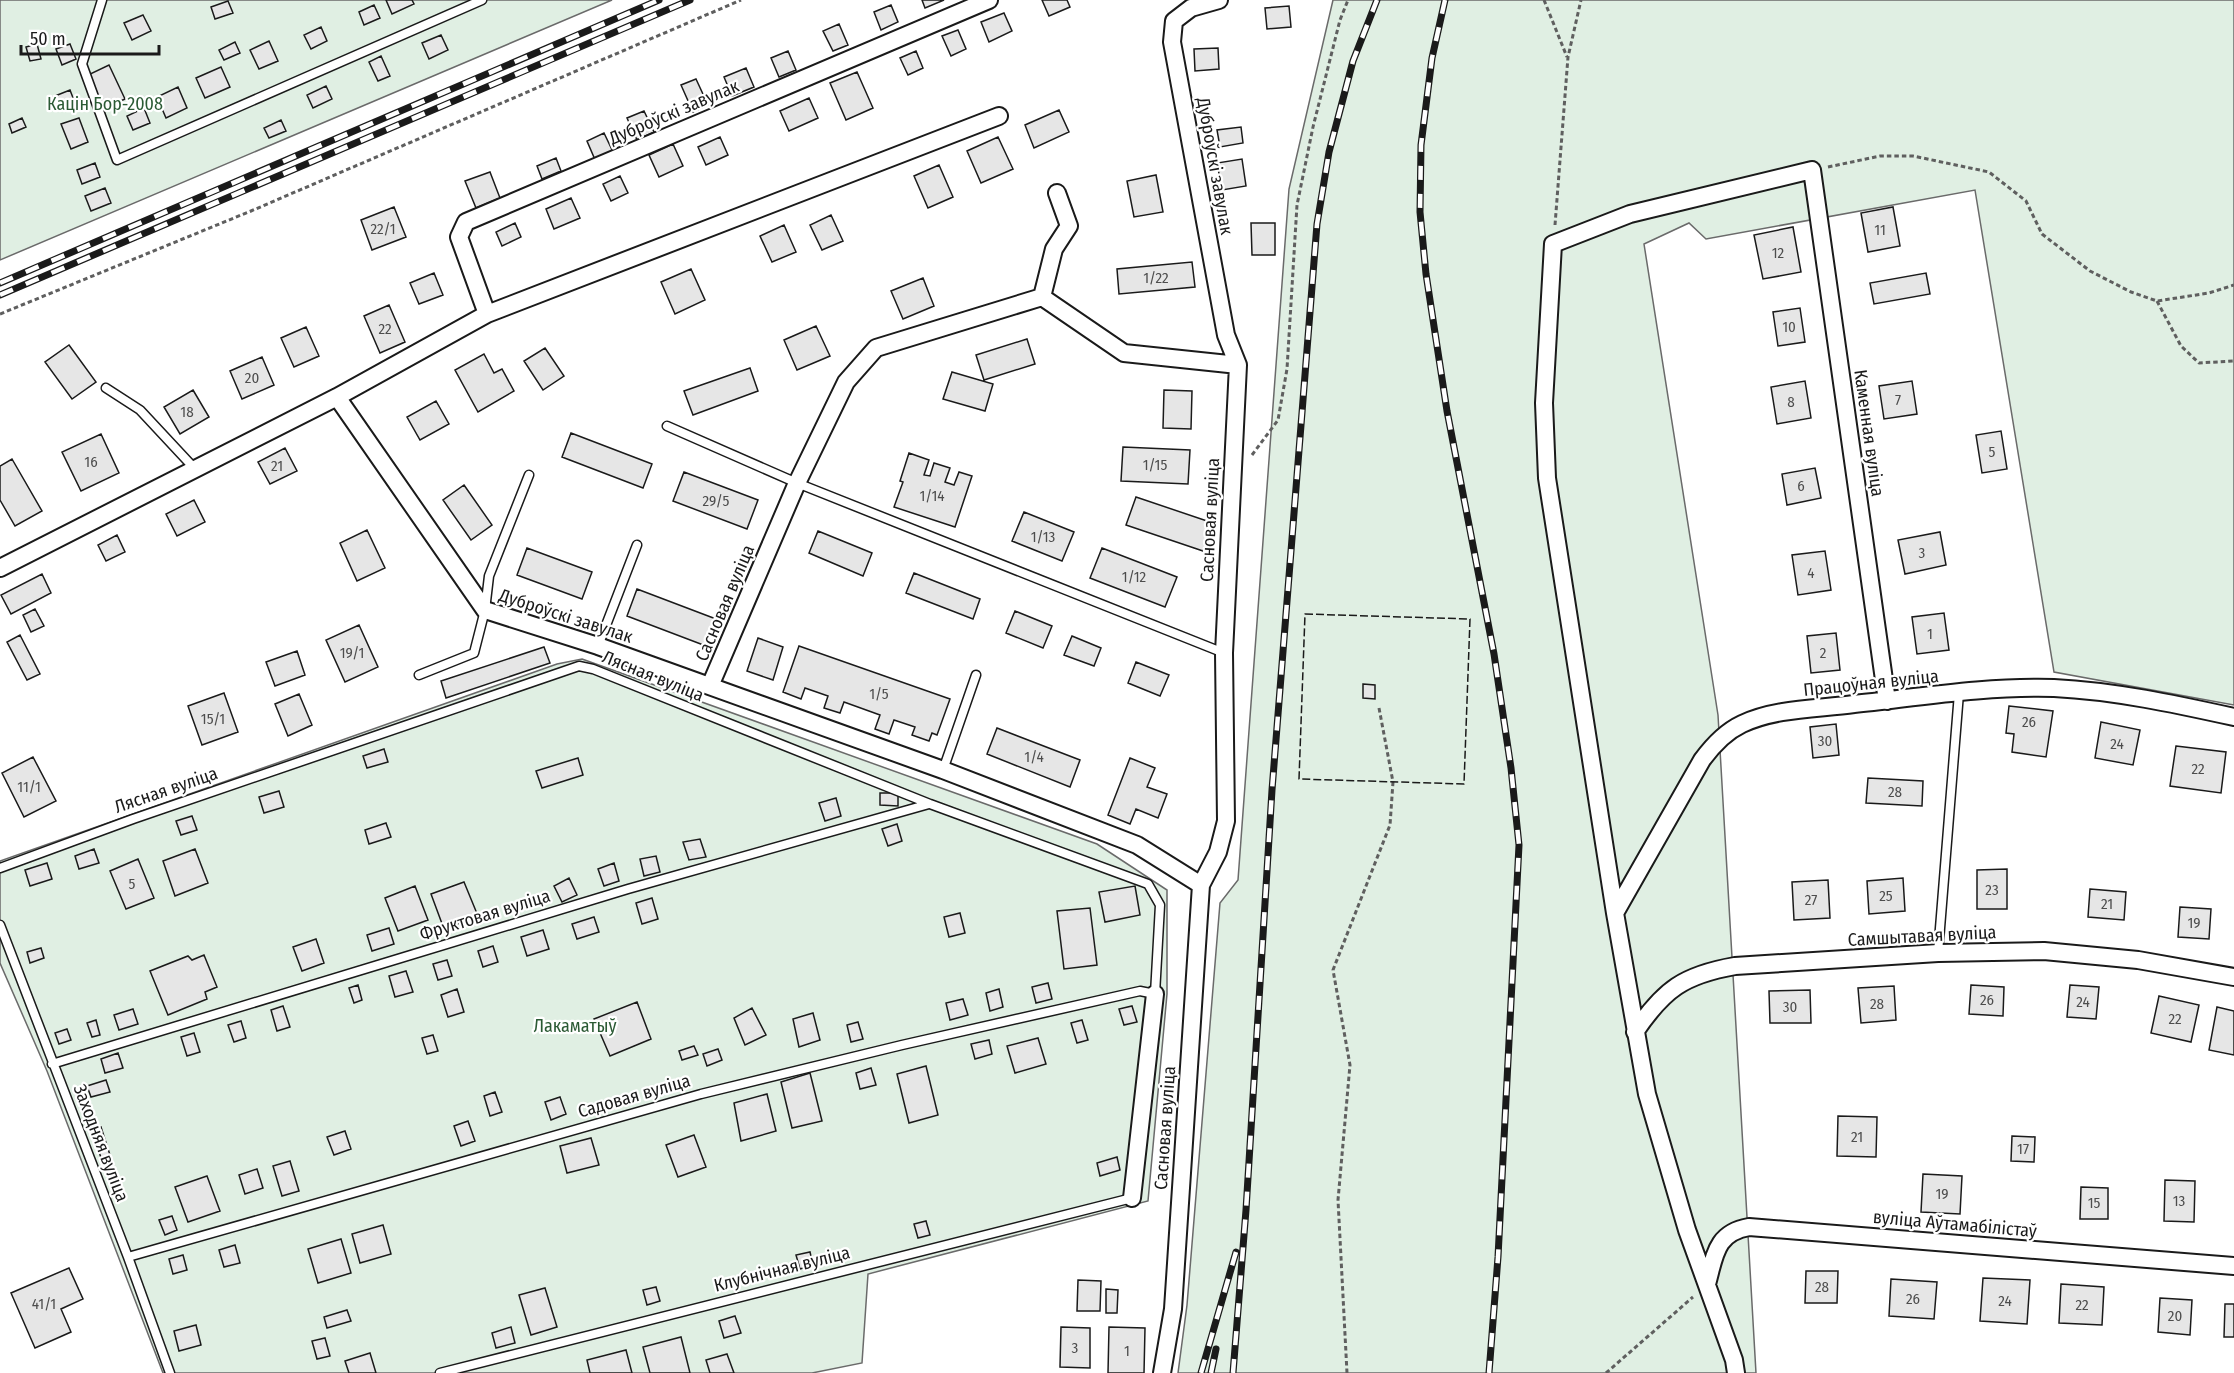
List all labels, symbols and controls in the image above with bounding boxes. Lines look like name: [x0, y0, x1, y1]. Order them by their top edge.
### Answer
scale bar: [21, 18, 159, 56]
text: 50 m: [30, 28, 66, 50]
street label: Дуброўскі завулак: [605, 75, 743, 150]
park label: Кацін Бор-2008: [47, 93, 163, 115]
street label: Дуброўскі завулак: [1192, 95, 1238, 237]
house number: 22/1: [370, 220, 396, 238]
house number: 11: [1874, 221, 1886, 239]
house number: 12: [1772, 244, 1785, 262]
house number: 1/22: [1143, 269, 1169, 287]
house number: 10: [1782, 318, 1796, 336]
house number: 22: [378, 320, 392, 338]
street label: Каменная вуліца: [1849, 368, 1889, 498]
house number: 20: [245, 369, 259, 387]
house number: 7: [1895, 391, 1901, 409]
house number: 8: [1787, 393, 1795, 411]
house number: 18: [180, 403, 194, 421]
house number: 5: [1989, 443, 1996, 461]
house number: 16: [84, 453, 98, 471]
house number: 1/15: [1143, 456, 1167, 474]
house number: 21: [271, 457, 283, 475]
street label: Сасновая вуліца: [1196, 457, 1224, 583]
house number: 6: [1797, 477, 1805, 495]
house number: 1/14: [919, 487, 945, 505]
house number: 29/5: [703, 492, 730, 510]
house number: 1/13: [1031, 528, 1056, 546]
street label: Сасновая вуліца: [691, 541, 759, 664]
house number: 3: [1919, 544, 1926, 562]
house number: 4: [1807, 564, 1815, 582]
house number: 1/12: [1122, 568, 1147, 586]
street label: Дуброўскі завулак: [496, 584, 636, 648]
house number: 1: [1927, 625, 1933, 643]
house number: 19/1: [340, 644, 364, 662]
house number: 2: [1820, 644, 1827, 662]
street label: Лясная вуліца: [599, 646, 707, 706]
street label: Працоўная вуліца: [1802, 665, 1940, 701]
house number: 1/5: [869, 685, 889, 703]
house number: 15/1: [201, 710, 225, 728]
house number: 26: [2022, 713, 2036, 731]
house number: 30: [1818, 732, 1832, 750]
house number: 24: [2110, 735, 2124, 753]
house number: 1/4: [1024, 748, 1044, 766]
house number: 22: [2191, 760, 2205, 778]
street label: Лясная вуліца: [112, 762, 221, 818]
house number: 11/1: [17, 778, 41, 796]
house number: 28: [1888, 783, 1902, 801]
house number: 5: [129, 875, 136, 893]
house number: 23: [1985, 881, 1999, 899]
street label: Фруктовая вуліца: [417, 885, 553, 945]
house number: 25: [1879, 887, 1893, 905]
house number: 27: [1805, 891, 1817, 909]
house number: 21: [2101, 895, 2113, 913]
house number: 19: [2187, 914, 2201, 932]
street label: Самшытавая вуліца: [1847, 921, 1997, 951]
house number: 26: [1980, 991, 1994, 1009]
house number: 24: [2076, 993, 2090, 1011]
house number: 28: [1870, 995, 1884, 1013]
house number: 30: [1783, 998, 1797, 1016]
house number: 22: [2168, 1010, 2182, 1028]
park label: Лакаматыў: [533, 1015, 617, 1037]
street label: Сасновая вуліца: [1150, 1065, 1180, 1191]
street label: Садовая вуліца: [575, 1069, 693, 1123]
street label: Заходняя вуліца: [69, 1081, 134, 1205]
house number: 21: [1851, 1128, 1863, 1146]
house number: 17: [2017, 1140, 2029, 1158]
house number: 19: [1935, 1185, 1949, 1203]
house number: 13: [2173, 1192, 2186, 1210]
house number: 15: [2088, 1194, 2100, 1212]
street label: вуліца Аўтамабілістаў: [1872, 1206, 2038, 1242]
street label: Клубнічная вуліца: [712, 1241, 853, 1297]
house number: 28: [1815, 1278, 1829, 1296]
house number: 26: [1906, 1290, 1920, 1308]
house number: 24: [1998, 1292, 2012, 1310]
house number: 41/1: [32, 1295, 56, 1313]
house number: 22: [2075, 1296, 2089, 1314]
house number: 20: [2168, 1307, 2182, 1325]
house number: 3: [1072, 1339, 1079, 1357]
house number: 1: [1124, 1342, 1130, 1360]

